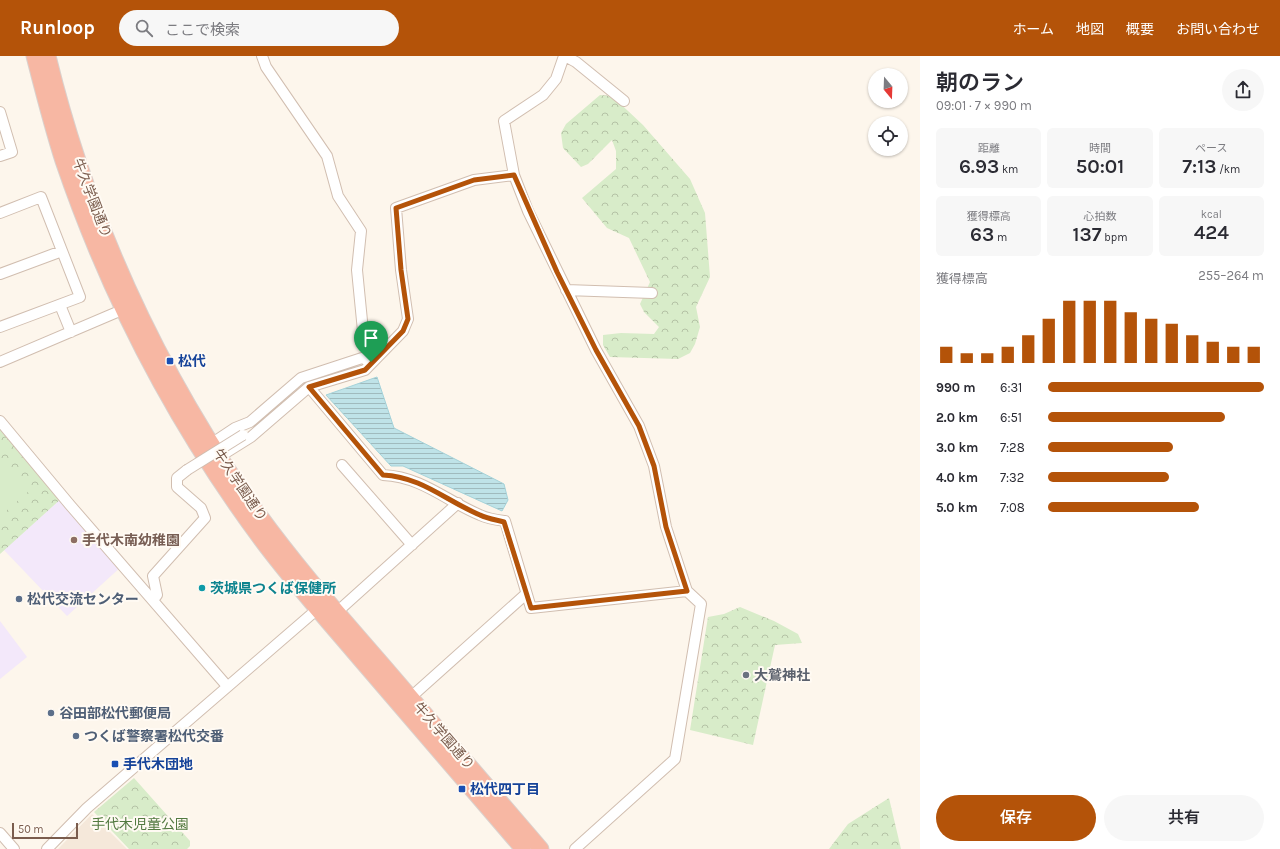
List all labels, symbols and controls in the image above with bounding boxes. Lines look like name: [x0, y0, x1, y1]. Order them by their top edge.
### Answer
search box: [119, 10, 399, 46]
text: Runloop: [20, 17, 95, 39]
icon: search: [133, 17, 155, 39]
text: ここで検索: [165, 21, 240, 39]
text: ホーム: [1012, 21, 1054, 38]
text: 地図: [1076, 21, 1104, 38]
text: 概要: [1126, 21, 1154, 38]
text: お問い合わせ: [1176, 21, 1260, 38]
north arrow: [868, 68, 908, 108]
map controls: [868, 68, 908, 156]
button: share: [1222, 69, 1264, 111]
text: 朝のラン: [936, 70, 1024, 96]
text: 09:01 · 7 × 990 m: [936, 98, 1032, 113]
button: locate: [868, 116, 908, 156]
text: 距離: [978, 142, 1000, 155]
text: 時間: [1089, 142, 1111, 155]
text: ペース: [1195, 142, 1228, 155]
text: 6.93: [959, 155, 999, 178]
text: 50:01: [1076, 155, 1124, 178]
text: 7:13: [1182, 155, 1217, 178]
street label: 牛久学園通り: [69, 156, 115, 240]
text: km: [999, 163, 1018, 176]
text: /km: [1217, 163, 1240, 176]
text: kcal: [1201, 208, 1222, 221]
text: 獲得標高: [967, 210, 1011, 223]
text: 心拍数: [1083, 210, 1116, 223]
text: 424: [1194, 221, 1229, 244]
text: 63: [970, 223, 994, 246]
text: 137: [1073, 223, 1102, 246]
text: m: [994, 231, 1007, 244]
text: bpm: [1102, 231, 1127, 244]
text: 255–264 m: [1198, 268, 1264, 283]
text: 獲得標高: [936, 271, 988, 286]
pin: [354, 321, 388, 362]
icon: arrive: [360, 327, 382, 349]
place label: 松代: [178, 353, 206, 370]
marker: 松代: [165, 356, 175, 366]
text: 990 m: [936, 380, 976, 395]
text: 6:31: [1000, 380, 1022, 395]
text: 2.0 km: [936, 410, 978, 425]
text: 6:51: [1000, 410, 1022, 425]
text: 3.0 km: [936, 440, 978, 455]
text: 7:28: [1000, 440, 1025, 455]
street label: 牛久学園通り: [209, 445, 271, 525]
text: 4.0 km: [936, 470, 978, 485]
text: 7:32: [1000, 470, 1024, 485]
text: 5.0 km: [936, 500, 978, 515]
text: 7:08: [1000, 500, 1025, 515]
place label: 手代木南幼稚園: [82, 532, 180, 549]
marker: 手代木南幼稚園: [69, 535, 79, 545]
place label: 茨城県つくば保健所: [210, 580, 336, 597]
marker: 茨城県つくば保健所: [197, 583, 207, 593]
place label: 松代交流センター: [27, 591, 139, 608]
marker: 松代交流センター: [14, 594, 24, 604]
place label: 大鷲神社: [754, 667, 810, 684]
marker: 大鷲神社: [741, 670, 751, 680]
street label: 牛久学園通り: [410, 699, 478, 773]
place label: 谷田部松代郵便局: [59, 705, 171, 722]
marker: 谷田部松代郵便局: [46, 708, 56, 718]
place label: つくば警察署松代交番: [84, 728, 224, 745]
marker: つくば警察署松代交番: [71, 731, 81, 741]
place label: 手代木団地: [123, 756, 193, 773]
marker: 手代木団地: [110, 759, 120, 769]
place label: 松代四丁目: [470, 781, 540, 798]
marker: 松代四丁目: [457, 784, 467, 794]
button: 保存: [936, 795, 1096, 841]
button: 共有: [1104, 795, 1264, 841]
park label: 手代木児童公園: [91, 816, 189, 833]
scale bar: [12, 821, 78, 840]
text: 50 m: [18, 823, 44, 836]

